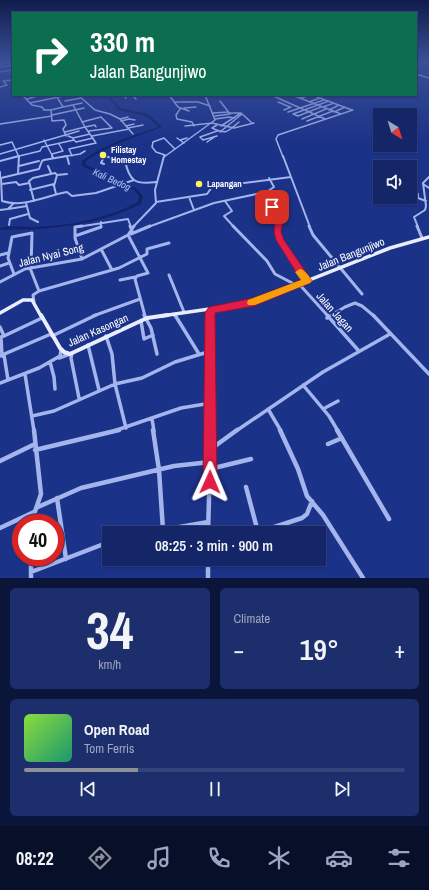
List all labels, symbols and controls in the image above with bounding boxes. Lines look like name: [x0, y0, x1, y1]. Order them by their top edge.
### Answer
text: 330 m: [90, 23, 155, 61]
icon: right: [24, 28, 76, 80]
text: Jalan Bangunjiwo: [90, 59, 207, 84]
north arrow: [373, 108, 417, 152]
map controls: [373, 108, 417, 204]
place label: Filistay Homestay: [111, 144, 147, 166]
marker: Filistay Homestay: [98, 150, 108, 160]
button: sound: [373, 160, 417, 204]
water label: Kali Bedog: [91, 165, 133, 194]
place label: Lapangan: [207, 178, 242, 190]
marker: Lapangan: [194, 179, 204, 189]
pin: [255, 190, 289, 224]
icon: arrive: [261, 196, 283, 218]
street label: Jalan Bangunjiwo: [315, 234, 387, 274]
street label: Jalan Nyai Song: [17, 240, 85, 270]
street label: Jalan Jagan: [314, 289, 356, 335]
street label: Jalan Kasongan: [66, 310, 130, 350]
position arrow: [189, 461, 231, 503]
speed limit sign: 40: [12, 514, 64, 566]
text: 08:25 · 3 min · 900 m: [155, 535, 273, 556]
text: 34: [86, 595, 133, 665]
text: Climate: [234, 610, 270, 627]
text: 19°: [300, 629, 339, 669]
text: −: [234, 635, 244, 665]
text: +: [394, 635, 405, 665]
text: km/h: [98, 656, 121, 673]
text: Open Road: [84, 719, 150, 740]
text: Tom Ferris: [84, 740, 134, 757]
icon: previous: [77, 778, 99, 800]
icon: pause: [204, 778, 226, 800]
icon: next: [331, 778, 353, 800]
icon: directions: [86, 844, 114, 872]
icon: music: [145, 844, 173, 872]
icon: phone: [205, 844, 233, 872]
icon: climate: [265, 844, 293, 872]
icon: car: [325, 844, 353, 872]
icon: filters: [385, 844, 413, 872]
text: 08:22: [16, 846, 54, 871]

